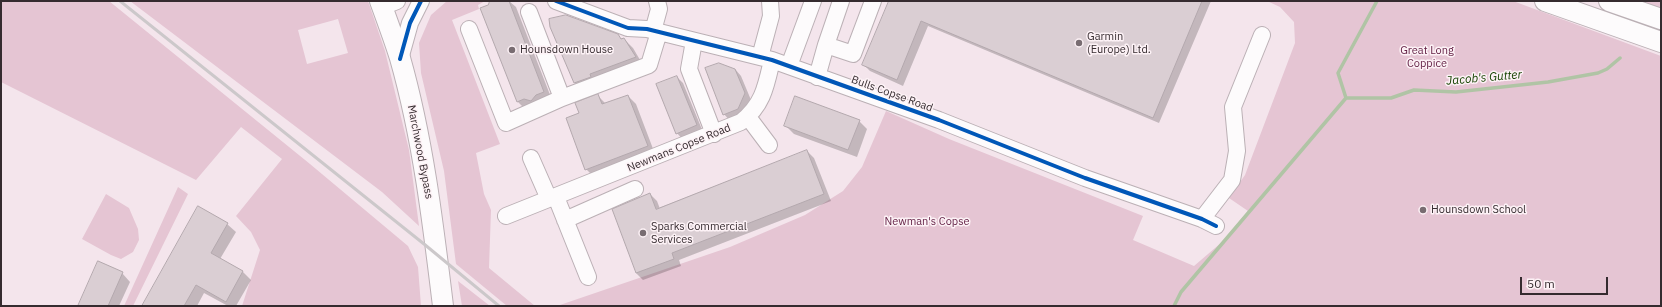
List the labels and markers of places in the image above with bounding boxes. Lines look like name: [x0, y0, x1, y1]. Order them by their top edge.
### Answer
place label: Garmin (Europe) Ltd.: [1087, 30, 1151, 56]
marker: Garmin (Europe) Ltd.: [1074, 38, 1084, 48]
place label: Hounsdown House: [520, 43, 613, 57]
marker: Hounsdown House: [507, 45, 517, 55]
place label: Hounsdown School: [1431, 203, 1526, 217]
marker: Hounsdown School: [1418, 205, 1428, 215]
place label: Sparks Commercial Services: [651, 220, 747, 246]
marker: Sparks Commercial Services: [638, 228, 648, 238]

